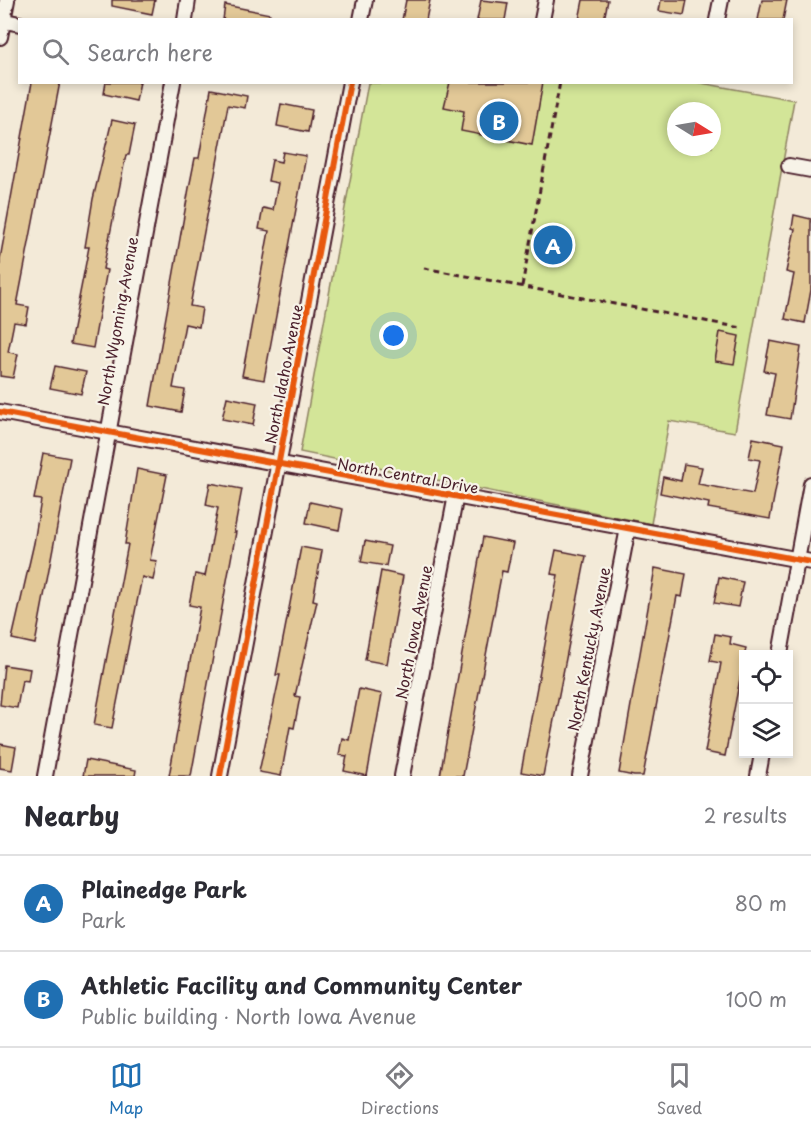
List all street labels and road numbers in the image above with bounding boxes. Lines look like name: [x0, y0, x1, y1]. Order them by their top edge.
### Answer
street label: North Wyoming Avenue: [91, 235, 143, 407]
street label: North Idaho Avenue: [258, 302, 308, 446]
street label: North Central Drive: [336, 451, 480, 499]
street label: North Iowa Avenue: [389, 563, 437, 701]
street label: North Kentucky Avenue: [561, 565, 615, 733]

